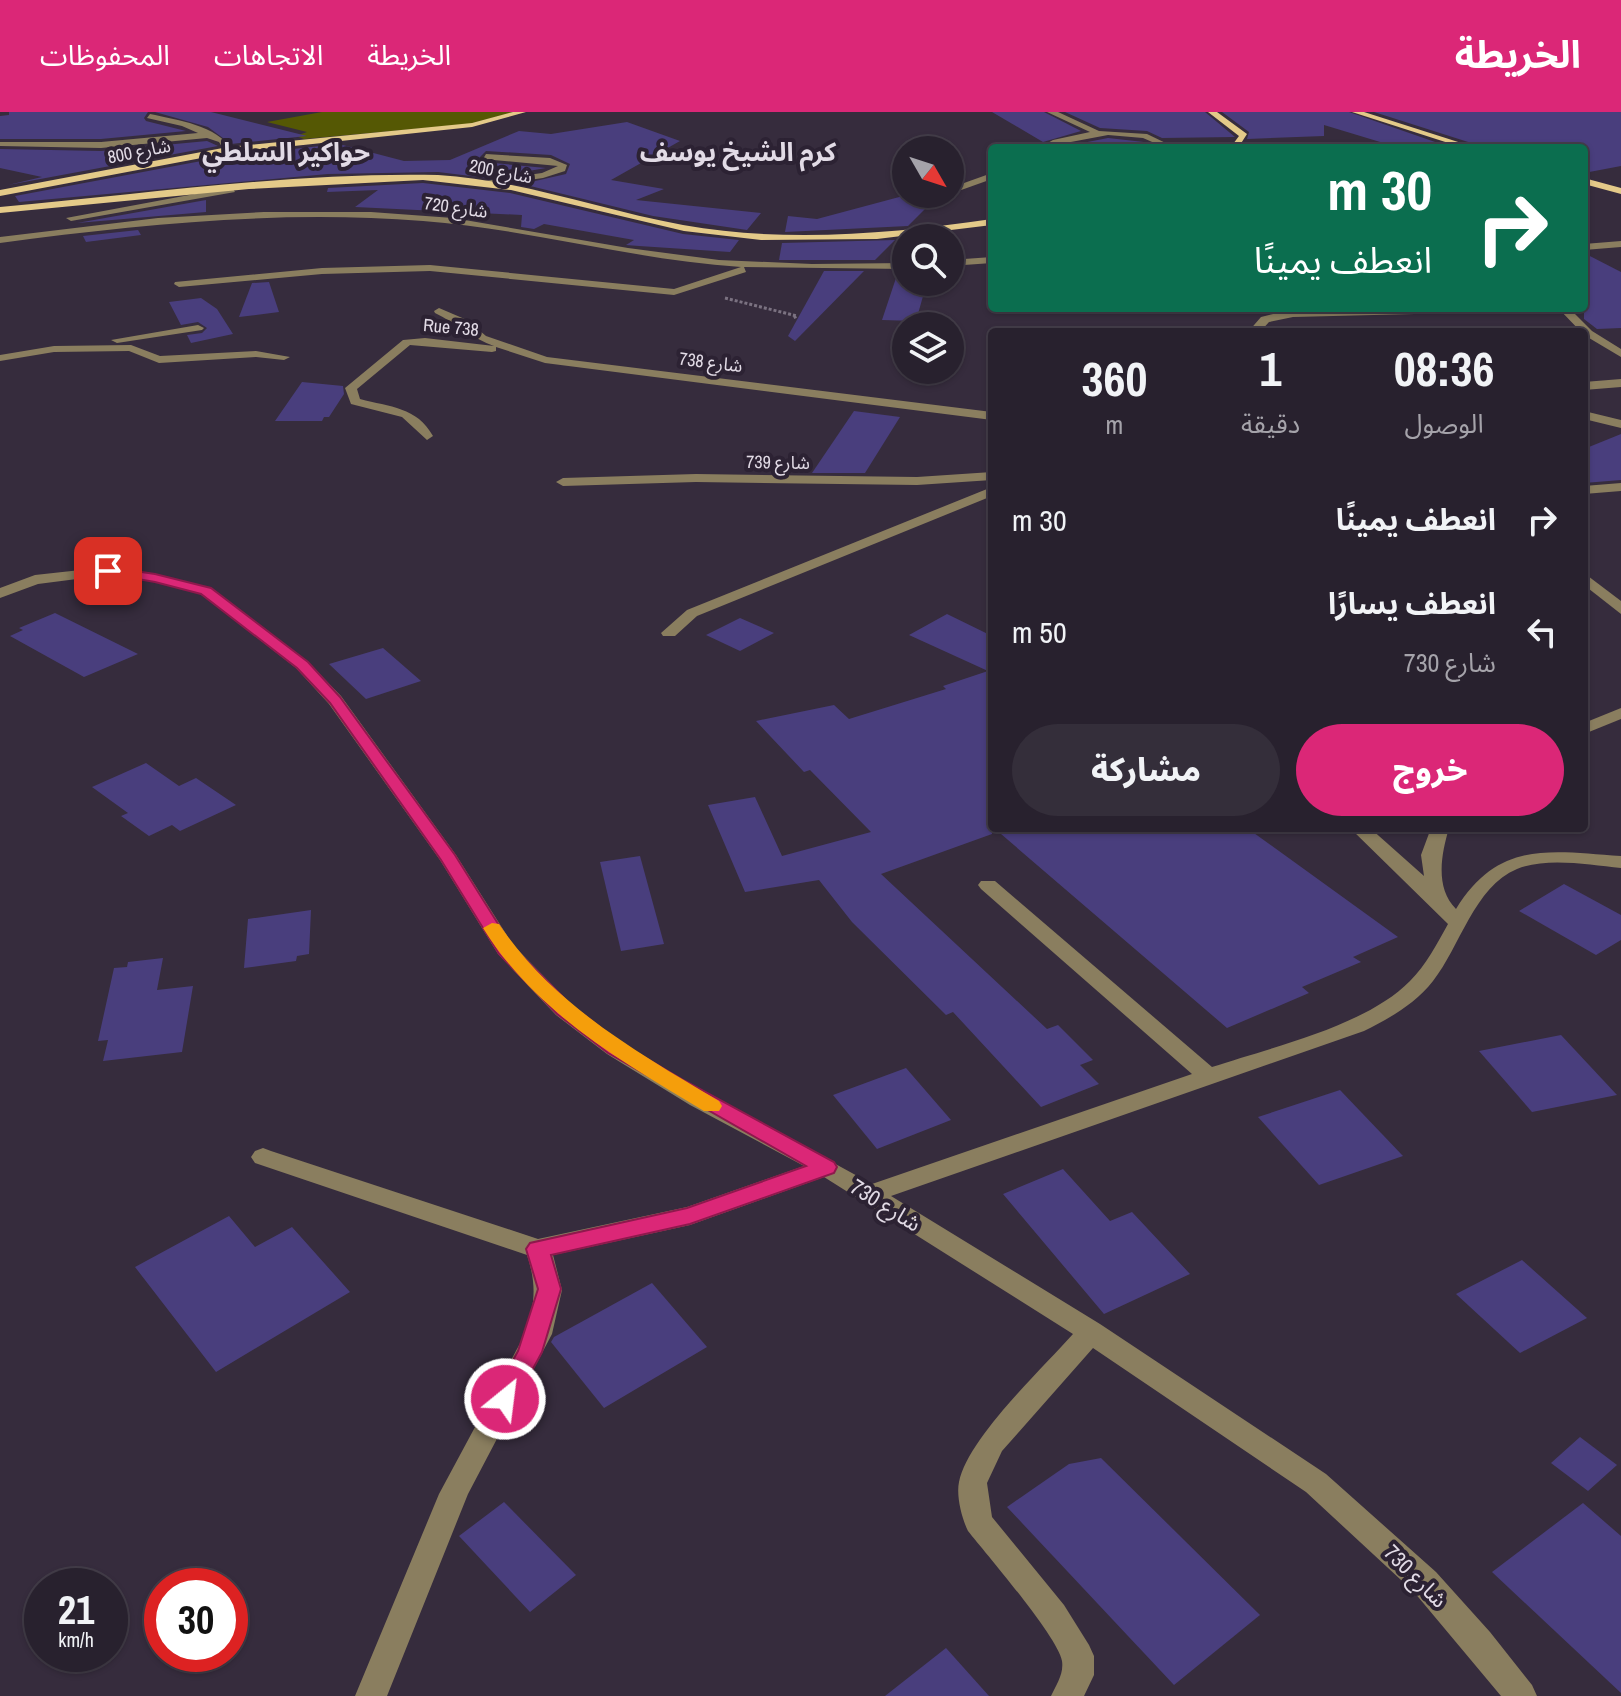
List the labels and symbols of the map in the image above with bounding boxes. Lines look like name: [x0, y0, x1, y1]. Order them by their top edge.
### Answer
street label: شارع 800: [105, 133, 173, 171]
district label: حواكير السلطي: [202, 134, 370, 173]
district label: كرم الشيخ يوسف: [640, 134, 837, 172]
north arrow: [892, 136, 964, 208]
street label: شارع 200: [467, 153, 535, 191]
street label: شارع 720: [422, 190, 489, 226]
street label: Rue 738: [422, 312, 480, 342]
street label: شارع 738: [678, 346, 744, 380]
street label: شارع 739: [746, 449, 810, 477]
pin: [74, 537, 142, 605]
street label: شارع 730: [844, 1172, 927, 1240]
position arrow: [463, 1357, 547, 1441]
street label: شارع 730: [1376, 1538, 1454, 1616]
speed limit sign: 30: [144, 1568, 248, 1672]

